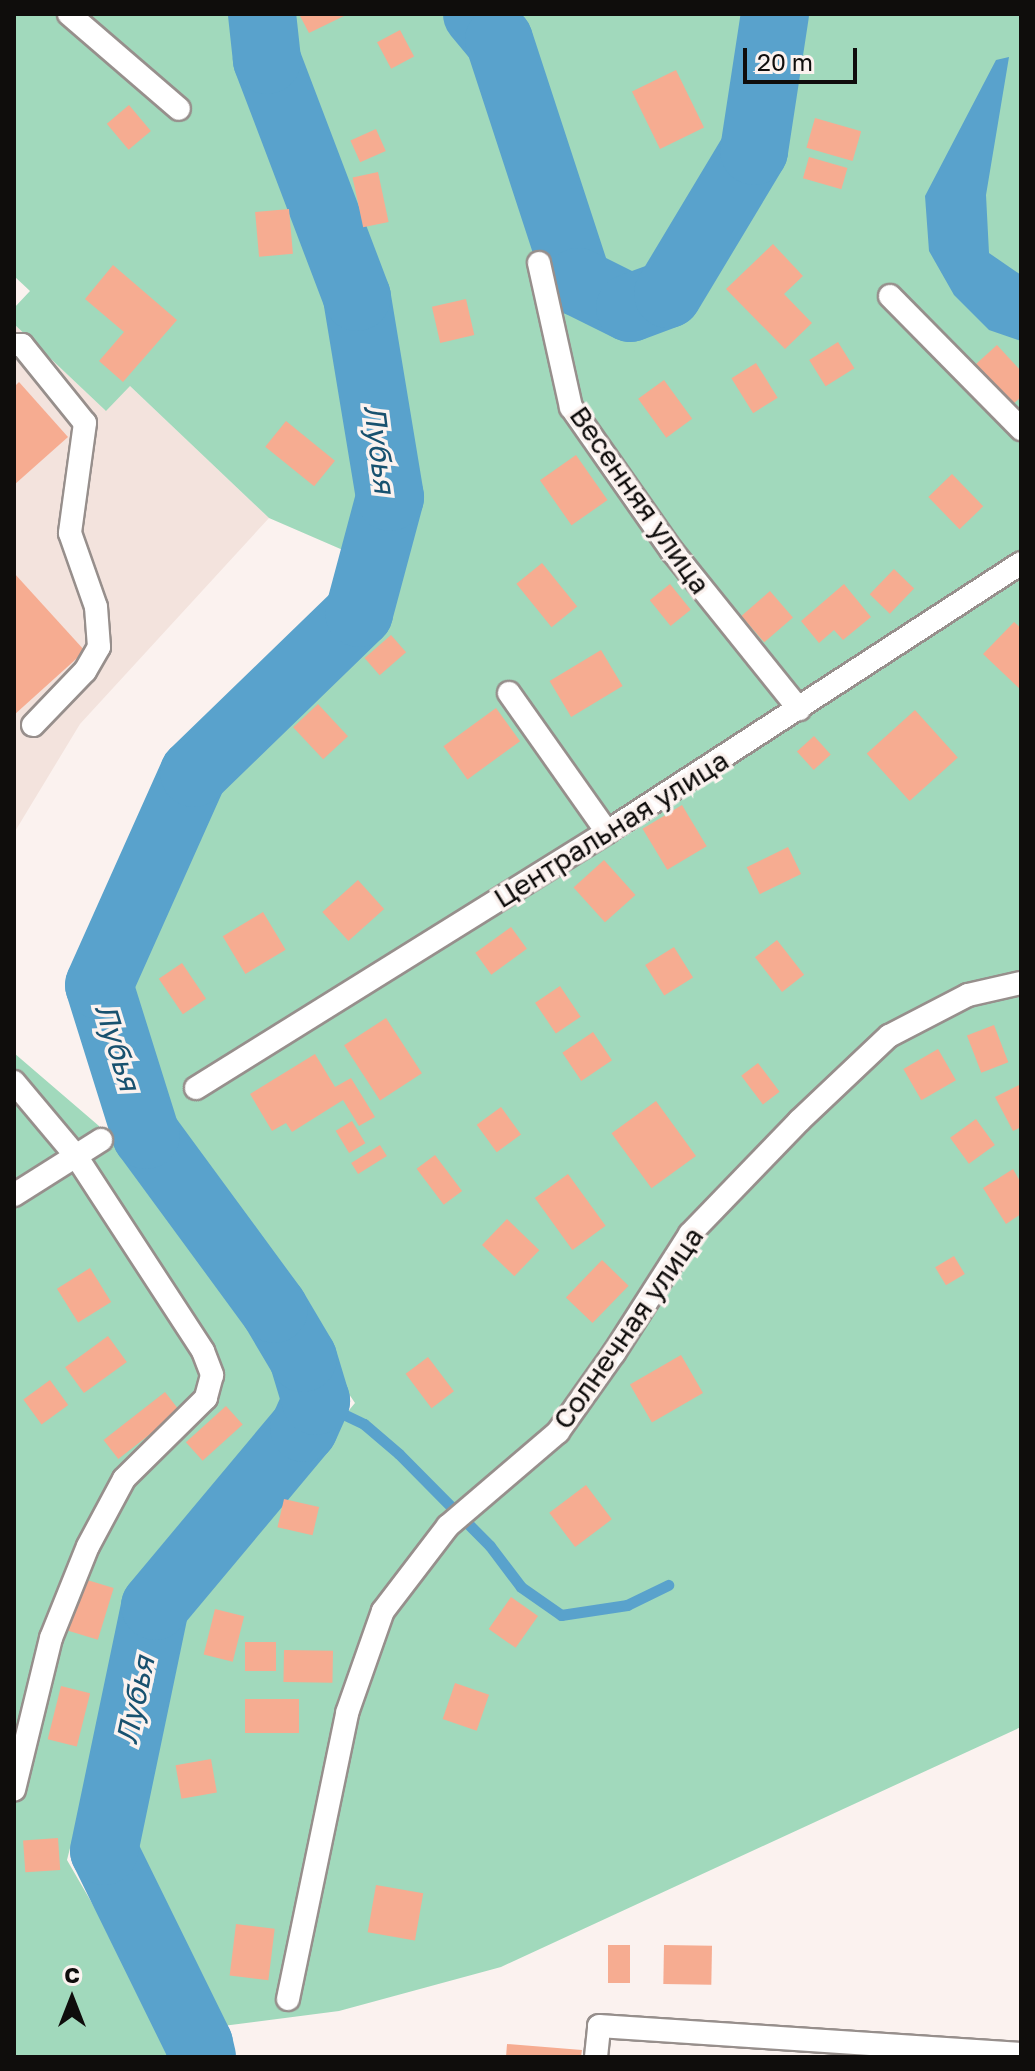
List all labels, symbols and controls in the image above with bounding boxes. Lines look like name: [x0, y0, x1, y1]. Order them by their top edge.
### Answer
scale bar: [747, 32, 861, 82]
text: 20 m: [757, 47, 813, 76]
street label: Весенняя улица: [563, 400, 717, 600]
water label: Лубья: [357, 403, 403, 495]
street label: Центральная улица: [488, 743, 734, 915]
water label: Лубья: [88, 999, 148, 1095]
street label: Солнечная улица: [546, 1221, 710, 1435]
water label: Лубья: [108, 1653, 162, 1747]
north arrow: [32, 1959, 112, 2039]
text: С: [64, 1961, 80, 1988]

